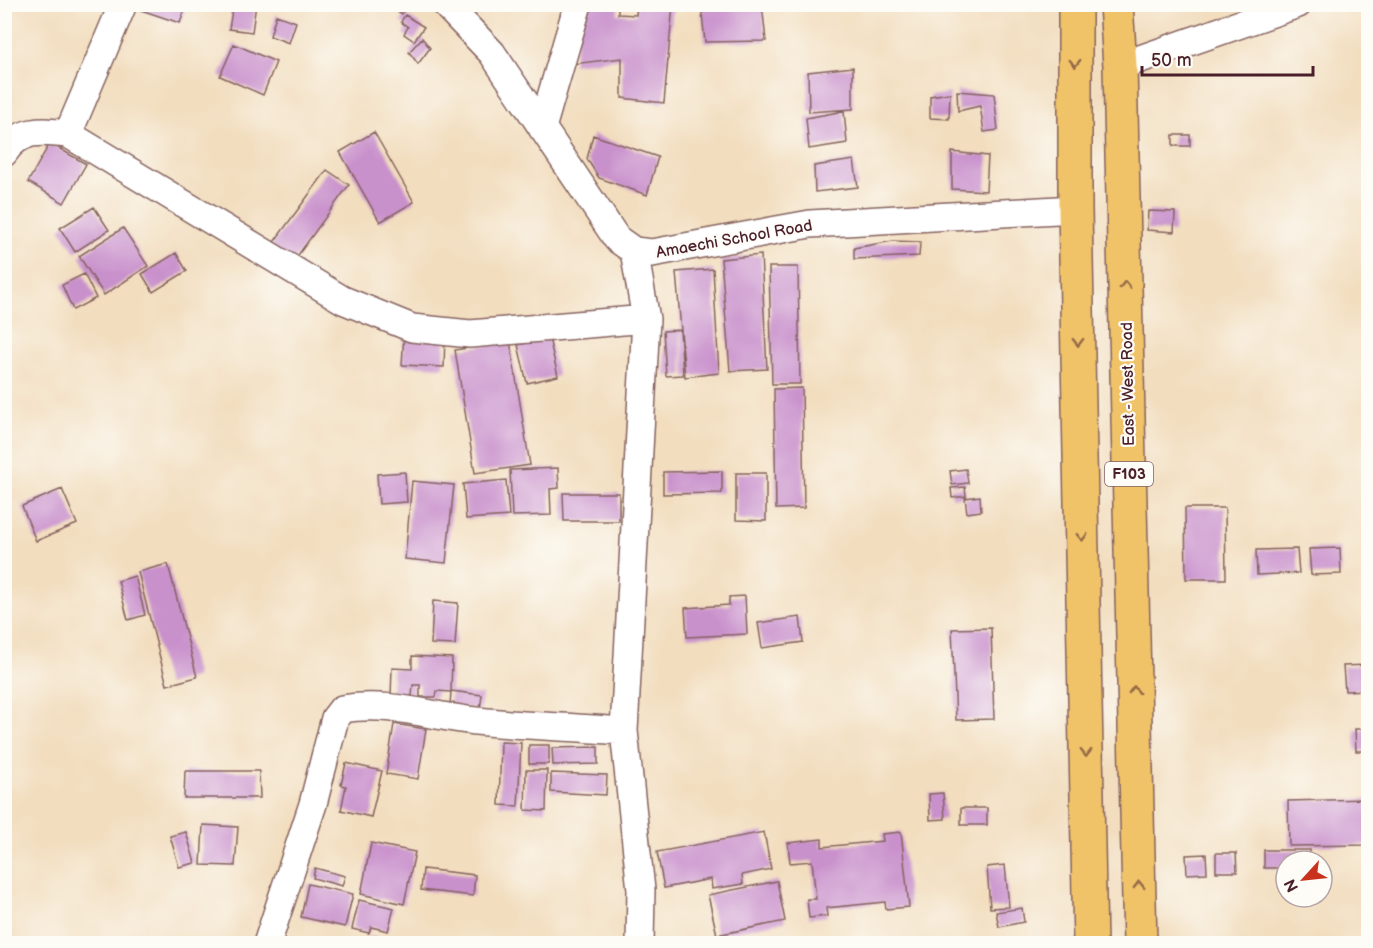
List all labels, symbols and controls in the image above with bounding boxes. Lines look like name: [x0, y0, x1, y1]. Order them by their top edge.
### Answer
scale bar: [1142, 39, 1313, 77]
text: 50 m: [1151, 50, 1192, 71]
one-way arrow: [1069, 58, 1081, 67]
street label: Amaechi School Road: [655, 216, 814, 263]
one-way arrow: [1119, 281, 1131, 290]
street label: East - West Road: [1118, 322, 1139, 446]
one-way arrow: [1072, 337, 1084, 346]
road number: F103: [1105, 462, 1153, 486]
one-way arrow: [1076, 532, 1088, 541]
one-way arrow: [1128, 686, 1140, 695]
one-way arrow: [1080, 748, 1092, 757]
north arrow: [1274, 849, 1334, 909]
text: N: [1281, 875, 1303, 895]
one-way arrow: [1132, 881, 1145, 890]

